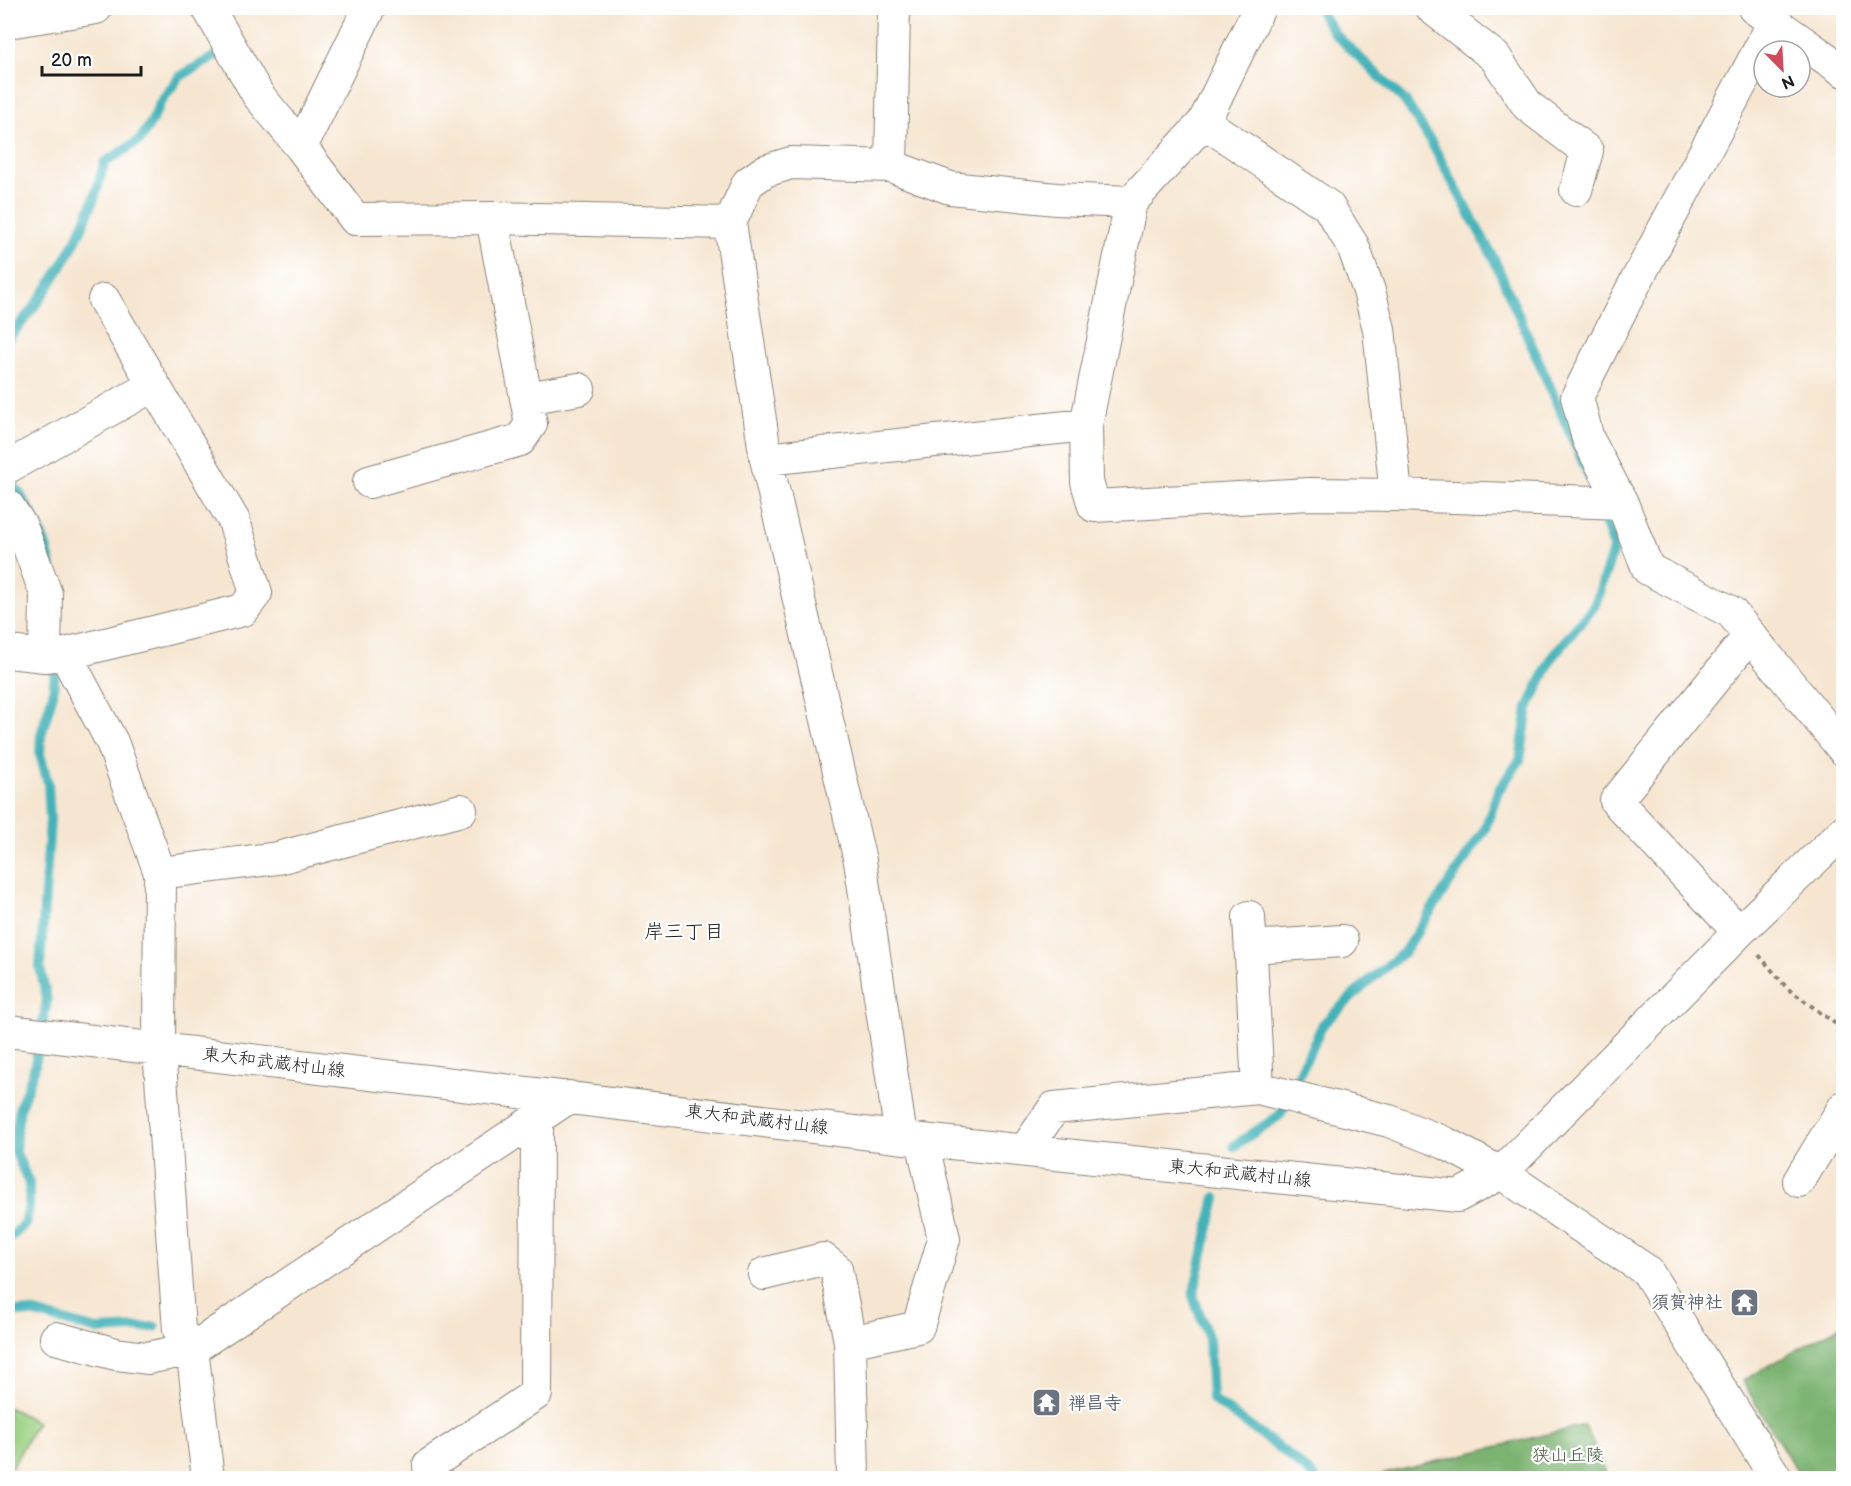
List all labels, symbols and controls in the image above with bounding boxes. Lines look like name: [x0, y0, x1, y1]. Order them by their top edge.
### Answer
scale bar: [42, 39, 141, 77]
north arrow: [1752, 39, 1812, 99]
text: 20 m: [51, 50, 92, 71]
text: N: [1778, 70, 1797, 92]
district label: 岸三丁目: [644, 920, 724, 944]
street label: 東大和武蔵村山線: [201, 1043, 347, 1082]
street label: 東大和武蔵村山線: [684, 1100, 830, 1139]
street label: 東大和武蔵村山線: [1167, 1156, 1313, 1191]
temple icon: 須賀神社: [1728, 1286, 1760, 1318]
place label: 須賀神社: [1651, 1292, 1723, 1313]
temple icon: 禅昌寺: [1031, 1387, 1063, 1419]
place label: 禅昌寺: [1068, 1393, 1122, 1414]
park label: 狭山丘陵: [1532, 1445, 1604, 1466]

